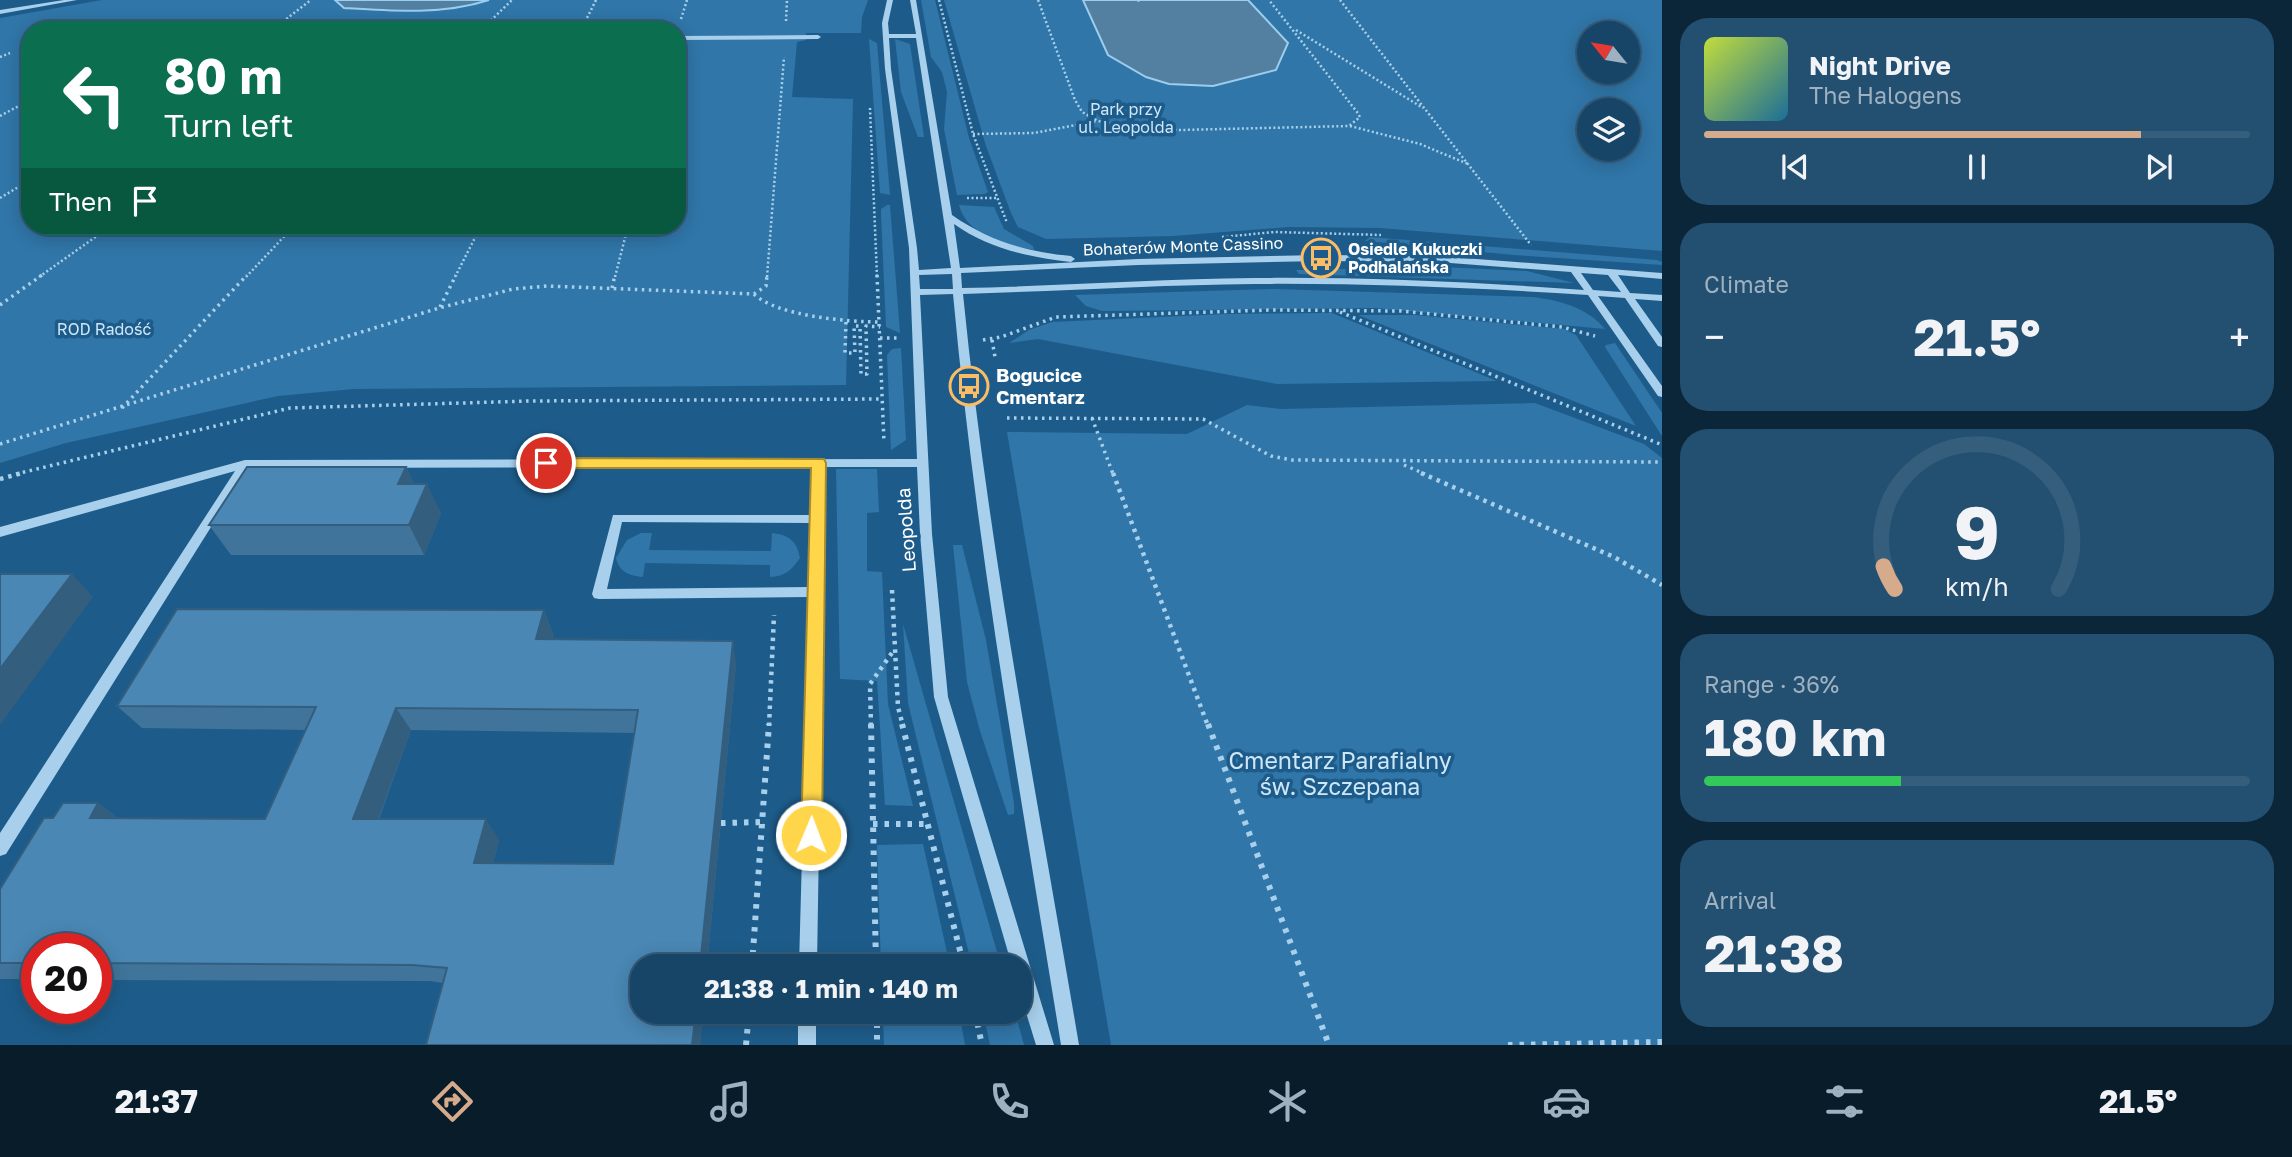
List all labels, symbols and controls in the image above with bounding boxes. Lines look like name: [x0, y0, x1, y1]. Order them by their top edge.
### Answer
north arrow: [1577, 21, 1640, 84]
map controls: [1577, 21, 1640, 161]
text: 80 m: [164, 46, 282, 105]
icon: left: [49, 49, 140, 140]
text: Night Drive: [1809, 50, 1951, 81]
text: The Halogens: [1809, 81, 1962, 109]
button: layers: [1577, 98, 1640, 161]
park label: Park przy ul. Leopolda: [1078, 99, 1174, 137]
text: Turn left: [164, 106, 293, 144]
icon: previous: [1776, 148, 1814, 186]
icon: pause: [1958, 148, 1996, 186]
icon: next: [2140, 148, 2178, 186]
icon: arrive: [126, 182, 164, 220]
text: Then: [49, 186, 112, 217]
street label: Bohaterów Monte Cassino: [1082, 233, 1284, 259]
bus stop icon: Osiedle Kukuczki Podhalańska: [1300, 237, 1342, 279]
place label: Osiedle Kukuczki Podhalańska: [1348, 239, 1482, 277]
text: Climate: [1704, 270, 1789, 298]
text: 21.5°: [1913, 305, 2041, 367]
text: −: [1704, 314, 1725, 359]
text: +: [2229, 314, 2250, 359]
park label: ROD Radość: [57, 319, 151, 339]
place label: Bogucice Cmentarz: [996, 363, 1085, 408]
bus stop icon: Bogucice Cmentarz: [948, 365, 990, 407]
pin: [516, 433, 576, 493]
icon: arrive: [527, 444, 565, 482]
street label: Leopolda: [891, 487, 920, 573]
text: 9: [1954, 488, 2000, 575]
text: km/h: [1945, 570, 2009, 601]
text: Range · 36%: [1704, 670, 1839, 698]
text: 180 km: [1704, 705, 1887, 767]
park label: Cmentarz Parafialny św. Szczepana: [1228, 746, 1452, 800]
position arrow: [774, 798, 848, 872]
text: Arrival: [1704, 886, 1776, 914]
text: 21:38: [1704, 921, 1844, 983]
speed limit sign: 20: [21, 933, 112, 1024]
text: 21:38 · 1 min · 140 m: [704, 973, 958, 1004]
icon: directions: [428, 1077, 477, 1126]
icon: music: [706, 1077, 755, 1126]
icon: phone: [985, 1077, 1034, 1126]
icon: climate: [1263, 1077, 1312, 1126]
icon: car: [1542, 1077, 1591, 1126]
icon: filters: [1820, 1077, 1869, 1126]
text: 21:37: [115, 1082, 198, 1120]
text: 21.5°: [2099, 1082, 2177, 1120]

